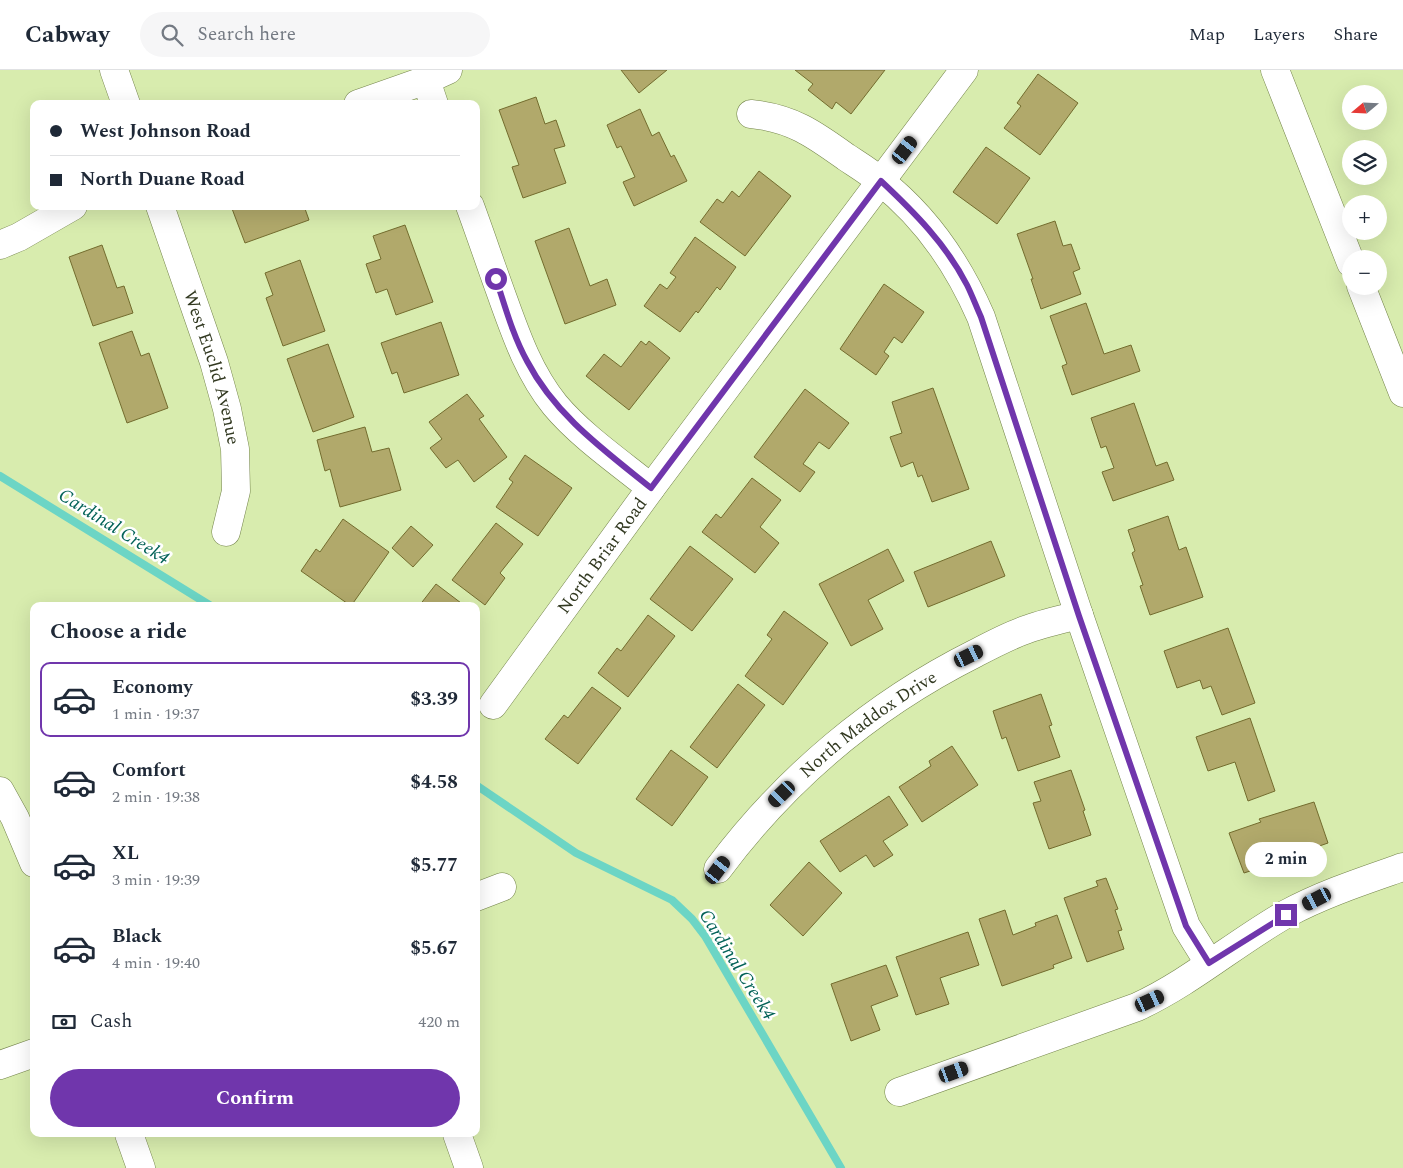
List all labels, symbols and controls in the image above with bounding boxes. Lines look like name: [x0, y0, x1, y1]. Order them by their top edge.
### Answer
search box: [140, 12, 490, 57]
text: Cabway: [25, 17, 110, 53]
text: Search here: [198, 20, 296, 49]
icon: search: [158, 21, 186, 49]
text: Map: [1189, 21, 1225, 48]
text: Layers: [1253, 21, 1305, 48]
text: Share: [1333, 21, 1378, 48]
north arrow: [1342, 85, 1388, 130]
map controls: [1342, 85, 1387, 295]
text: West Johnson Road: [80, 117, 251, 146]
car: [889, 134, 920, 166]
button: layers: [1342, 140, 1387, 185]
text: North Duane Road: [80, 165, 245, 194]
button: +: [1342, 195, 1387, 240]
button: −: [1342, 250, 1387, 295]
route start: [485, 268, 507, 290]
street label: West Euclid Avenue: [177, 287, 247, 447]
water label: Cardinal Creek4: [53, 481, 175, 573]
street label: North Briar Road: [550, 492, 654, 619]
text: Choose a ride: [50, 615, 187, 648]
car: [952, 643, 985, 669]
street label: North Maddox Drive: [793, 664, 942, 784]
text: Economy: [112, 673, 193, 702]
icon: car: [52, 677, 97, 722]
text: $3.39: [410, 685, 458, 714]
text: 1 min · 19:37: [112, 702, 200, 726]
text: Comfort: [112, 756, 186, 785]
icon: car: [52, 760, 97, 805]
text: $4.58: [410, 768, 458, 797]
car: [765, 778, 798, 810]
text: 2 min · 19:38: [112, 785, 200, 809]
text: XL: [112, 839, 139, 868]
callout: 2 min: [1245, 842, 1327, 878]
icon: car: [52, 843, 97, 888]
text: 2 min: [1265, 847, 1307, 871]
text: $5.77: [410, 851, 458, 880]
car: [702, 854, 733, 886]
text: 3 min · 19:39: [112, 868, 200, 892]
car: [1300, 886, 1333, 912]
water label: Cardinal Creek4: [691, 904, 783, 1026]
route end: [1275, 904, 1297, 926]
text: Black: [112, 922, 162, 951]
icon: car: [52, 926, 97, 971]
text: $5.67: [410, 934, 458, 963]
text: 4 min · 19:40: [112, 951, 200, 975]
car: [1133, 988, 1166, 1014]
text: Cash: [90, 1007, 132, 1036]
icon: cash: [50, 1008, 78, 1036]
text: 420 m: [418, 1010, 460, 1034]
car: [937, 1060, 970, 1084]
button: Confirm: [50, 1069, 460, 1127]

